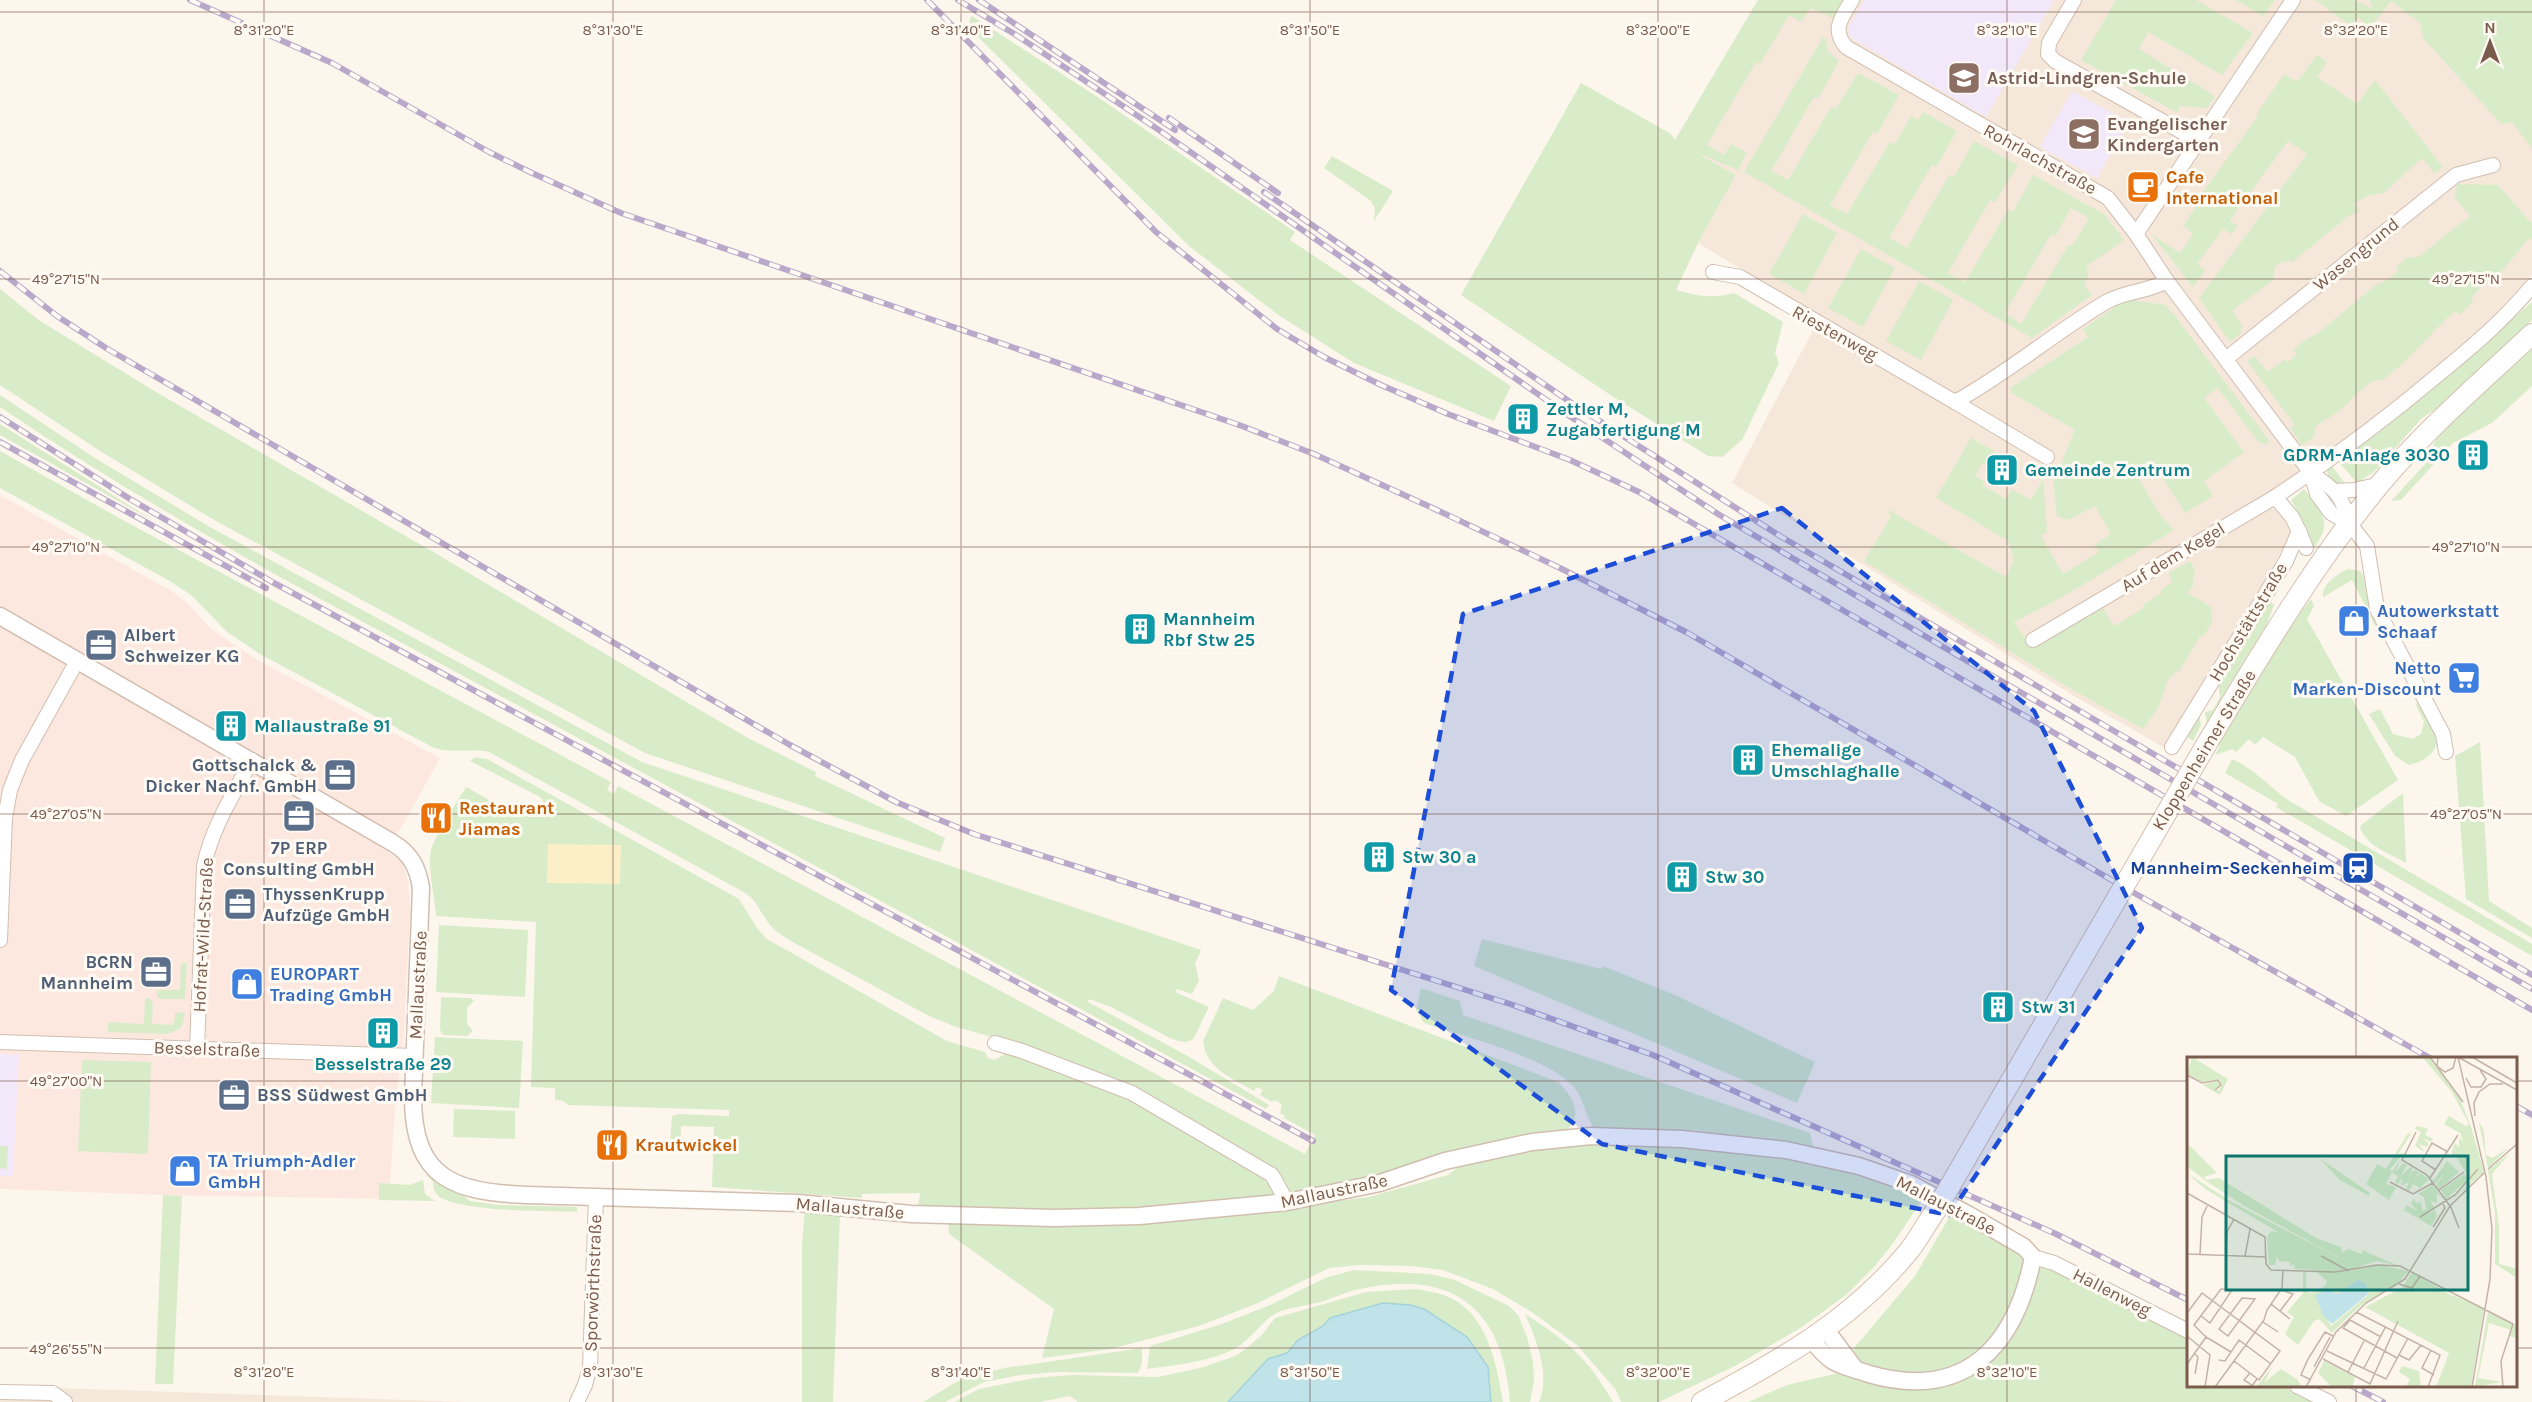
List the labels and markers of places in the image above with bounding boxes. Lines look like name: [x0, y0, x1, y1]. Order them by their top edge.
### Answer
school or university icon: Astrid-Lindgren-Schule: [1946, 60, 1982, 96]
place label: Astrid-Lindgren-Schule: [1987, 67, 2186, 89]
place label: Evangelischer Kindergarten: [2107, 113, 2227, 156]
school or university icon: Evangelischer Kindergarten: [2066, 116, 2102, 152]
place label: Cafe International: [2166, 166, 2279, 209]
cafe icon: Cafe International: [2125, 169, 2161, 205]
place label: Zettler M, Zugabfertigung M: [1546, 398, 1701, 441]
building icon: Zettler M, Zugabfertigung M: [1505, 401, 1541, 437]
building icon: GDRM-Anlage 3030: [2455, 437, 2491, 473]
place label: GDRM-Anlage 3030: [2283, 444, 2450, 466]
building icon: Gemeinde Zentrum: [1984, 452, 2020, 488]
place label: Gemeinde Zentrum: [2025, 459, 2190, 481]
place label: Autowerkstatt Schaaf: [2377, 600, 2499, 643]
shop icon: Autowerkstatt Schaaf: [2336, 603, 2372, 639]
place label: Mannheim Rbf Stw 25: [1163, 608, 1255, 651]
building icon: Mannheim Rbf Stw 25: [1122, 611, 1158, 647]
place label: Albert Schweizer KG: [124, 624, 239, 667]
office icon: Albert Schweizer KG: [83, 627, 119, 663]
place label: Netto Marken-Discount: [2292, 657, 2441, 700]
supermarket icon: Netto Marken-Discount: [2446, 660, 2482, 696]
building icon: Mallaustraße 91: [213, 708, 249, 744]
place label: Mallaustraße 91: [254, 715, 390, 737]
place label: Ehemalige Umschlaghalle: [1771, 739, 1899, 782]
building icon: Ehemalige Umschlaghalle: [1730, 742, 1766, 778]
place label: Gottschalck & Dicker Nachf. GmbH: [145, 754, 317, 797]
office icon: Gottschalck & Dicker Nachf. GmbH: [322, 757, 358, 793]
place label: Restaurant Jiamas: [459, 797, 554, 840]
office icon: 7P ERP Consulting GmbH: [281, 798, 317, 834]
restaurant icon: Restaurant Jiamas: [418, 800, 454, 836]
place label: 7P ERP Consulting GmbH: [223, 837, 375, 880]
building icon: Stw 30 a: [1361, 839, 1397, 875]
place label: Stw 30 a: [1402, 846, 1476, 868]
station icon: Mannheim-Seckenheim: [2340, 850, 2376, 886]
place label: Mannheim-Seckenheim: [2130, 857, 2335, 879]
building icon: Stw 30: [1664, 859, 1700, 895]
place label: Stw 30: [1705, 866, 1764, 888]
place label: ThyssenKrupp Aufzüge GmbH: [263, 883, 390, 926]
office icon: ThyssenKrupp Aufzüge GmbH: [222, 886, 258, 922]
place label: BCRN Mannheim: [41, 951, 133, 994]
office icon: BCRN Mannheim: [138, 954, 174, 990]
place label: EUROPART Trading GmbH: [270, 963, 392, 1006]
shop icon: EUROPART Trading GmbH: [229, 966, 265, 1002]
building icon: Stw 31: [1980, 989, 2016, 1025]
place label: Stw 31: [2021, 996, 2075, 1018]
building icon: Besselstraße 29: [365, 1015, 401, 1051]
place label: Besselstraße 29: [314, 1053, 452, 1075]
office icon: BSS Südwest GmbH: [216, 1077, 252, 1113]
place label: BSS Südwest GmbH: [257, 1084, 427, 1106]
restaurant icon: Krautwickel: [594, 1127, 630, 1163]
place label: Krautwickel: [635, 1134, 738, 1156]
place label: TA Triumph-Adler GmbH: [208, 1150, 355, 1193]
shop icon: TA Triumph-Adler GmbH: [167, 1153, 203, 1189]

